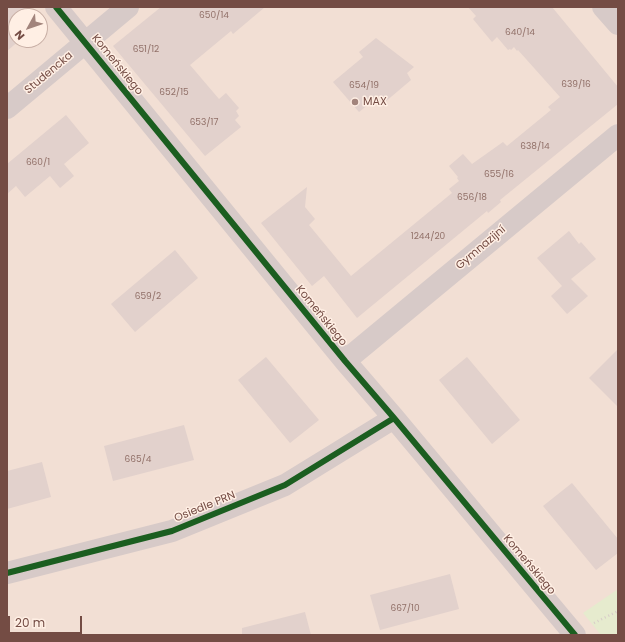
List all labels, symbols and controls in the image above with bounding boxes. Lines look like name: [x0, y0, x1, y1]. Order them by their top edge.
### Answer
north arrow: [8, 8, 48, 48]
house number: 650/14: [199, 11, 229, 21]
text: N: [11, 27, 28, 43]
house number: 640/14: [505, 28, 535, 38]
street label: Komeńskiego: [89, 32, 145, 98]
house number: 651/12: [133, 45, 159, 55]
street label: Studencka: [22, 49, 76, 97]
house number: 639/16: [561, 80, 591, 90]
house number: 654/19: [349, 81, 379, 91]
house number: 652/15: [159, 88, 189, 98]
place label: MAX: [363, 95, 387, 109]
marker: MAX: [350, 97, 360, 107]
house number: 653/17: [190, 118, 218, 128]
house number: 638/14: [520, 142, 550, 152]
house number: 660/1: [26, 158, 50, 168]
house number: 655/16: [484, 170, 514, 180]
house number: 656/18: [457, 193, 487, 203]
street label: Gymnazijní: [453, 223, 509, 273]
house number: 1244/20: [411, 232, 445, 242]
street label: Komeńskiego: [293, 283, 349, 349]
house number: 659/2: [135, 292, 161, 302]
house number: 665/4: [124, 455, 152, 465]
street label: Osiedle PRN: [173, 489, 237, 525]
street label: Komeńskiego: [500, 532, 558, 598]
house number: 667/10: [390, 604, 420, 614]
scale bar: [10, 608, 84, 634]
text: 20 m: [15, 614, 45, 631]

